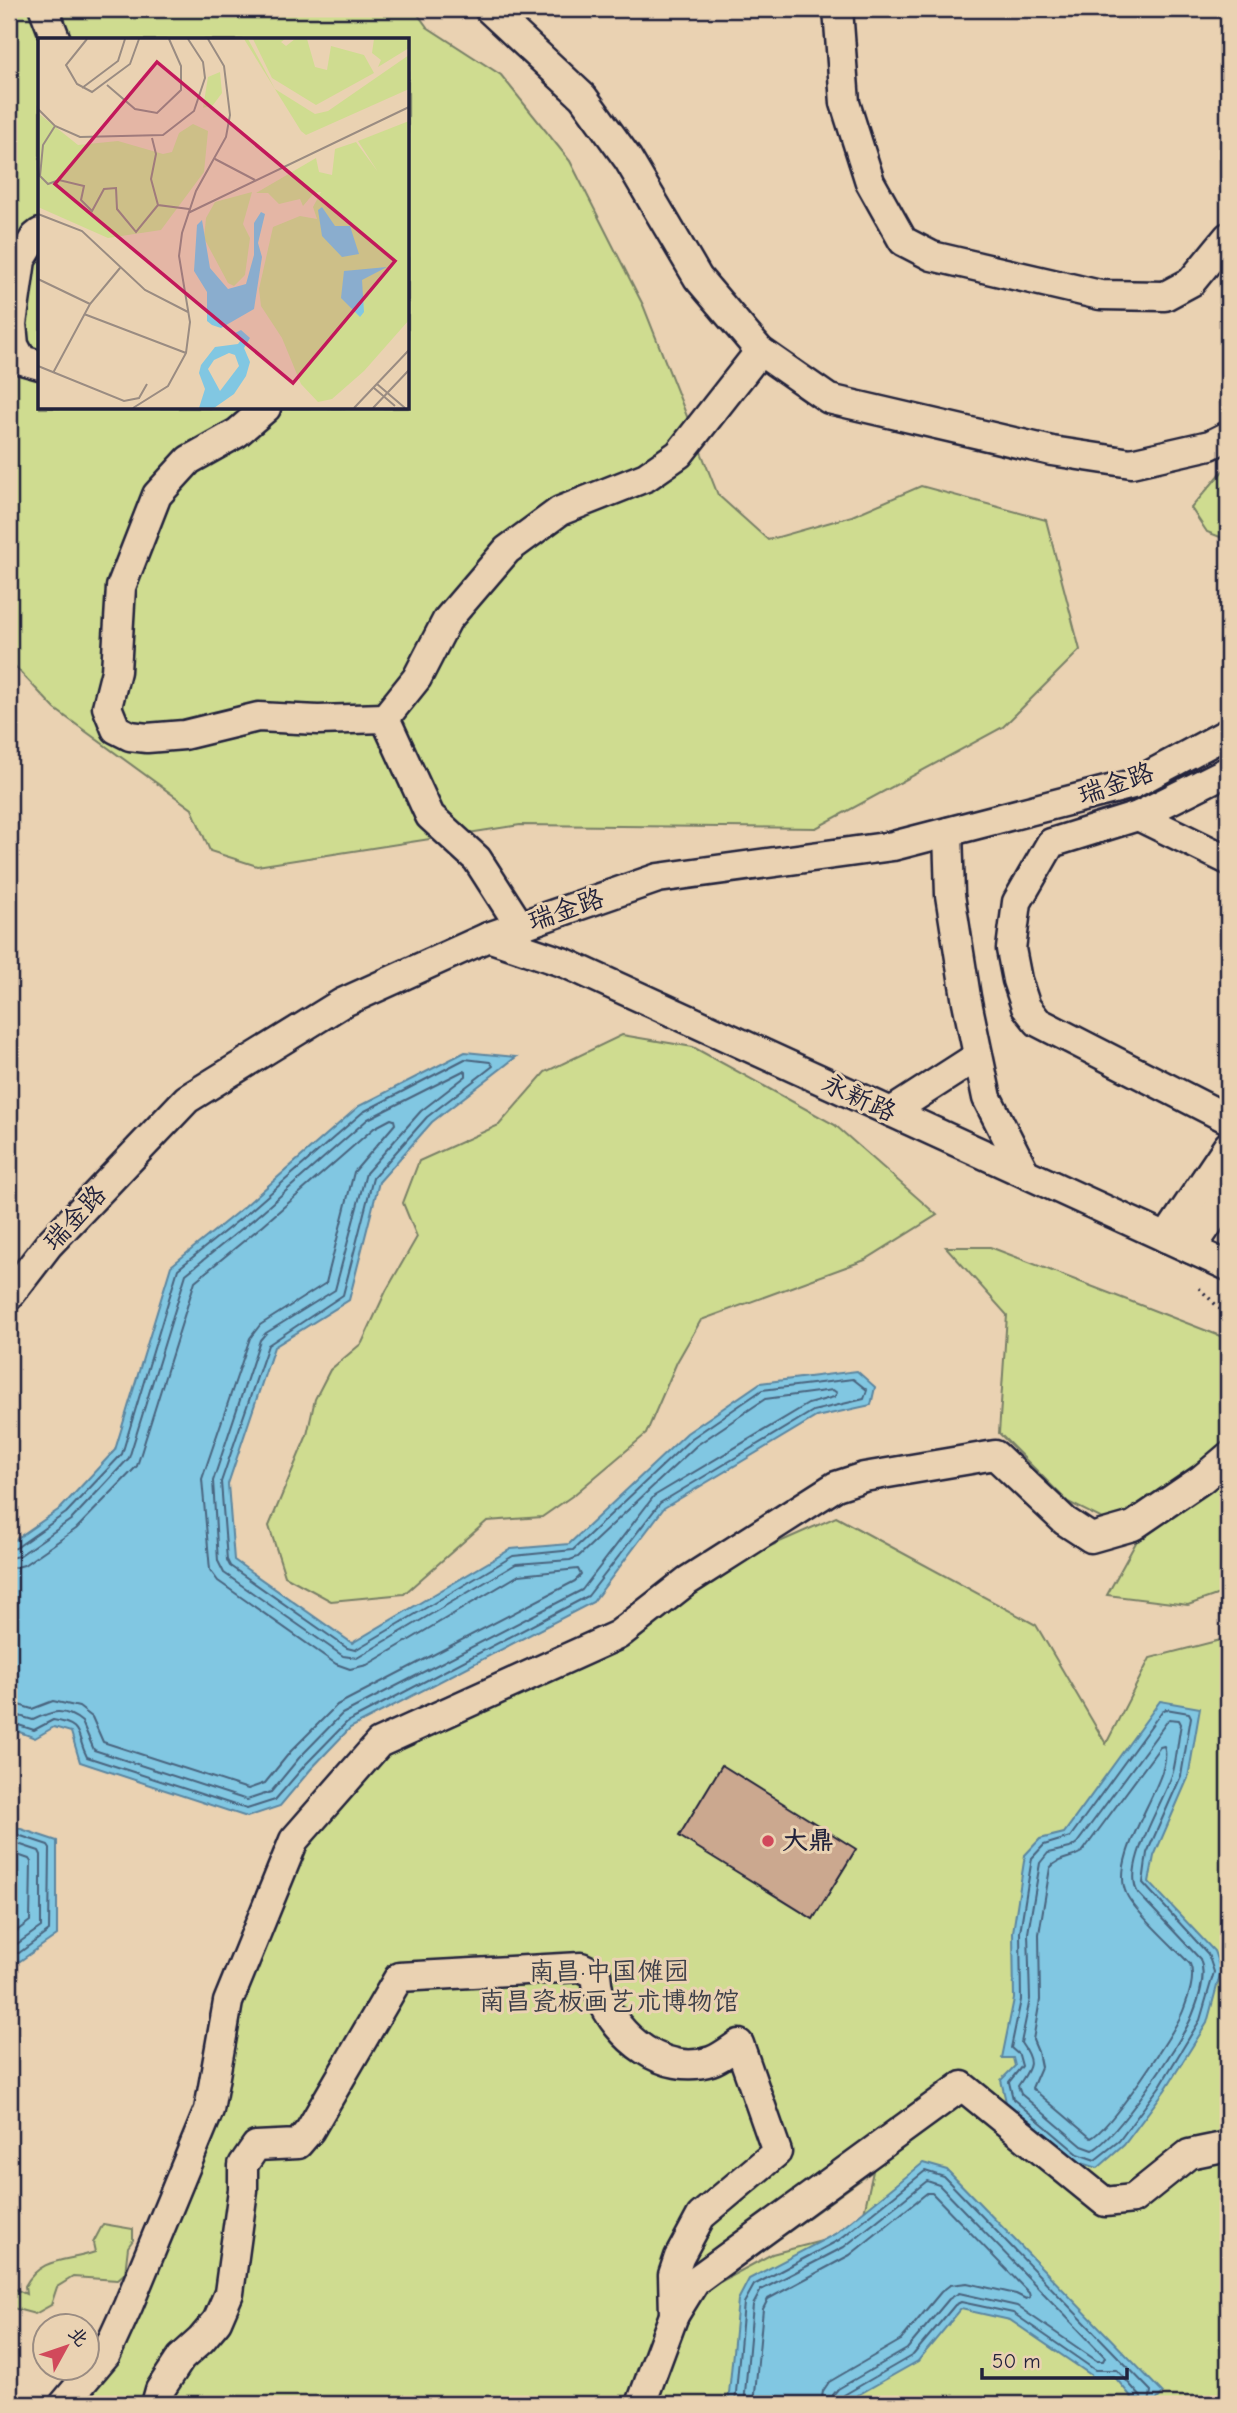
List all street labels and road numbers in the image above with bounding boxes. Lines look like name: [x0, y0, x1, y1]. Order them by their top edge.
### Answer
street label: 瑞金路: [1074, 757, 1158, 811]
street label: 瑞金路: [524, 883, 608, 937]
street label: 永新路: [817, 1068, 901, 1128]
street label: 瑞金路: [37, 1179, 113, 1257]

